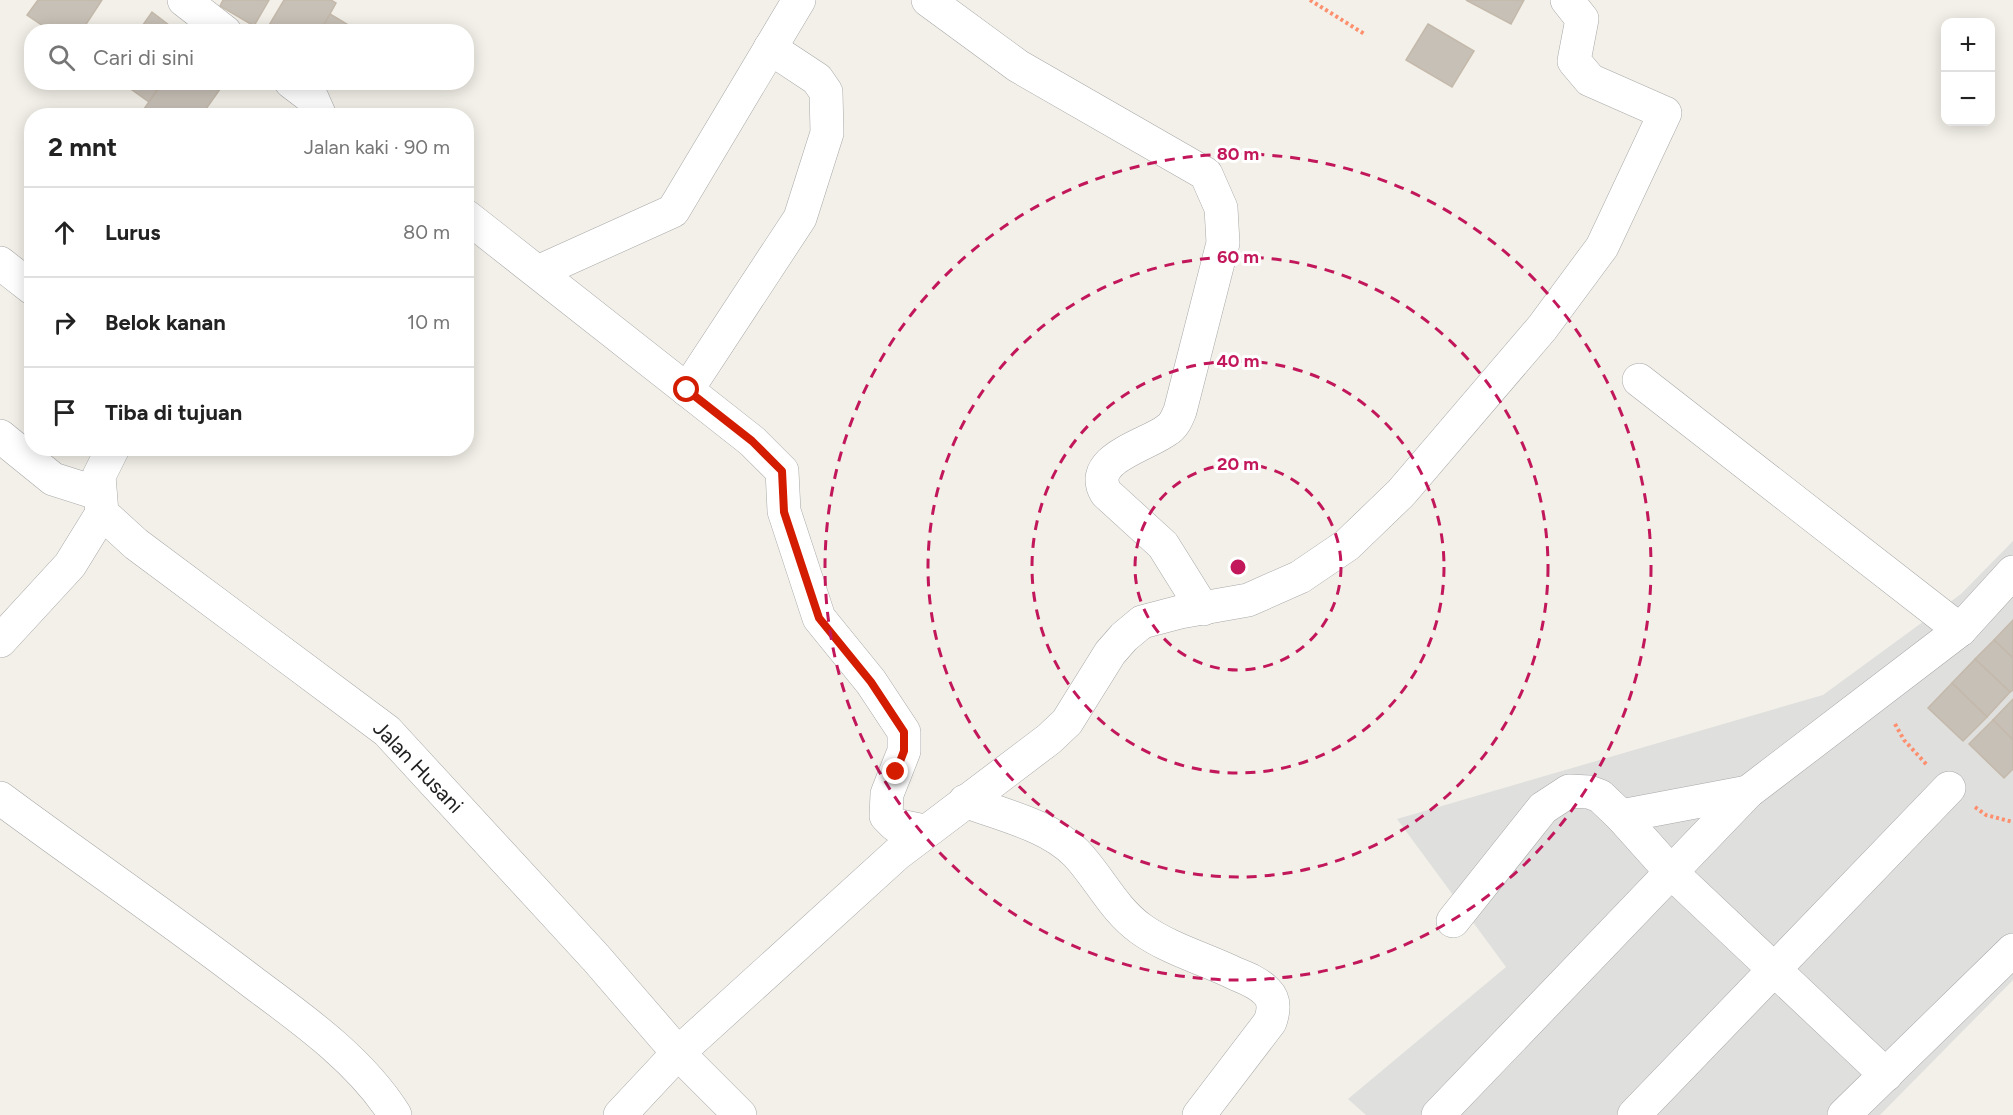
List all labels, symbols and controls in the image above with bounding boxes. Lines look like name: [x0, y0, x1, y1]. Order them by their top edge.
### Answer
map controls: [1941, 18, 1995, 126]
button: +: [1941, 18, 1995, 72]
search box: [24, 24, 474, 90]
icon: search: [45, 41, 78, 74]
text: Cari di sini: [93, 44, 194, 71]
button: −: [1941, 72, 1995, 126]
text: 2 mnt: [48, 131, 117, 163]
text: Jalan kaki · 90 m: [304, 135, 450, 159]
text: 80 m: [1217, 143, 1259, 165]
icon: ahead: [48, 216, 81, 249]
text: Lurus: [105, 219, 160, 246]
text: 80 m: [403, 220, 450, 244]
text: 60 m: [1217, 246, 1259, 268]
icon: right: [48, 306, 81, 339]
text: Belok kanan: [105, 309, 226, 336]
text: 10 m: [407, 310, 450, 334]
text: 40 m: [1216, 350, 1260, 372]
route start: [673, 376, 699, 402]
icon: arrive: [48, 396, 81, 429]
text: Tiba di tujuan: [105, 399, 242, 426]
text: 20 m: [1217, 453, 1259, 475]
centre of rings: [1228, 557, 1248, 577]
street label: Jalan Husani: [368, 715, 468, 818]
route end: [882, 758, 908, 784]

